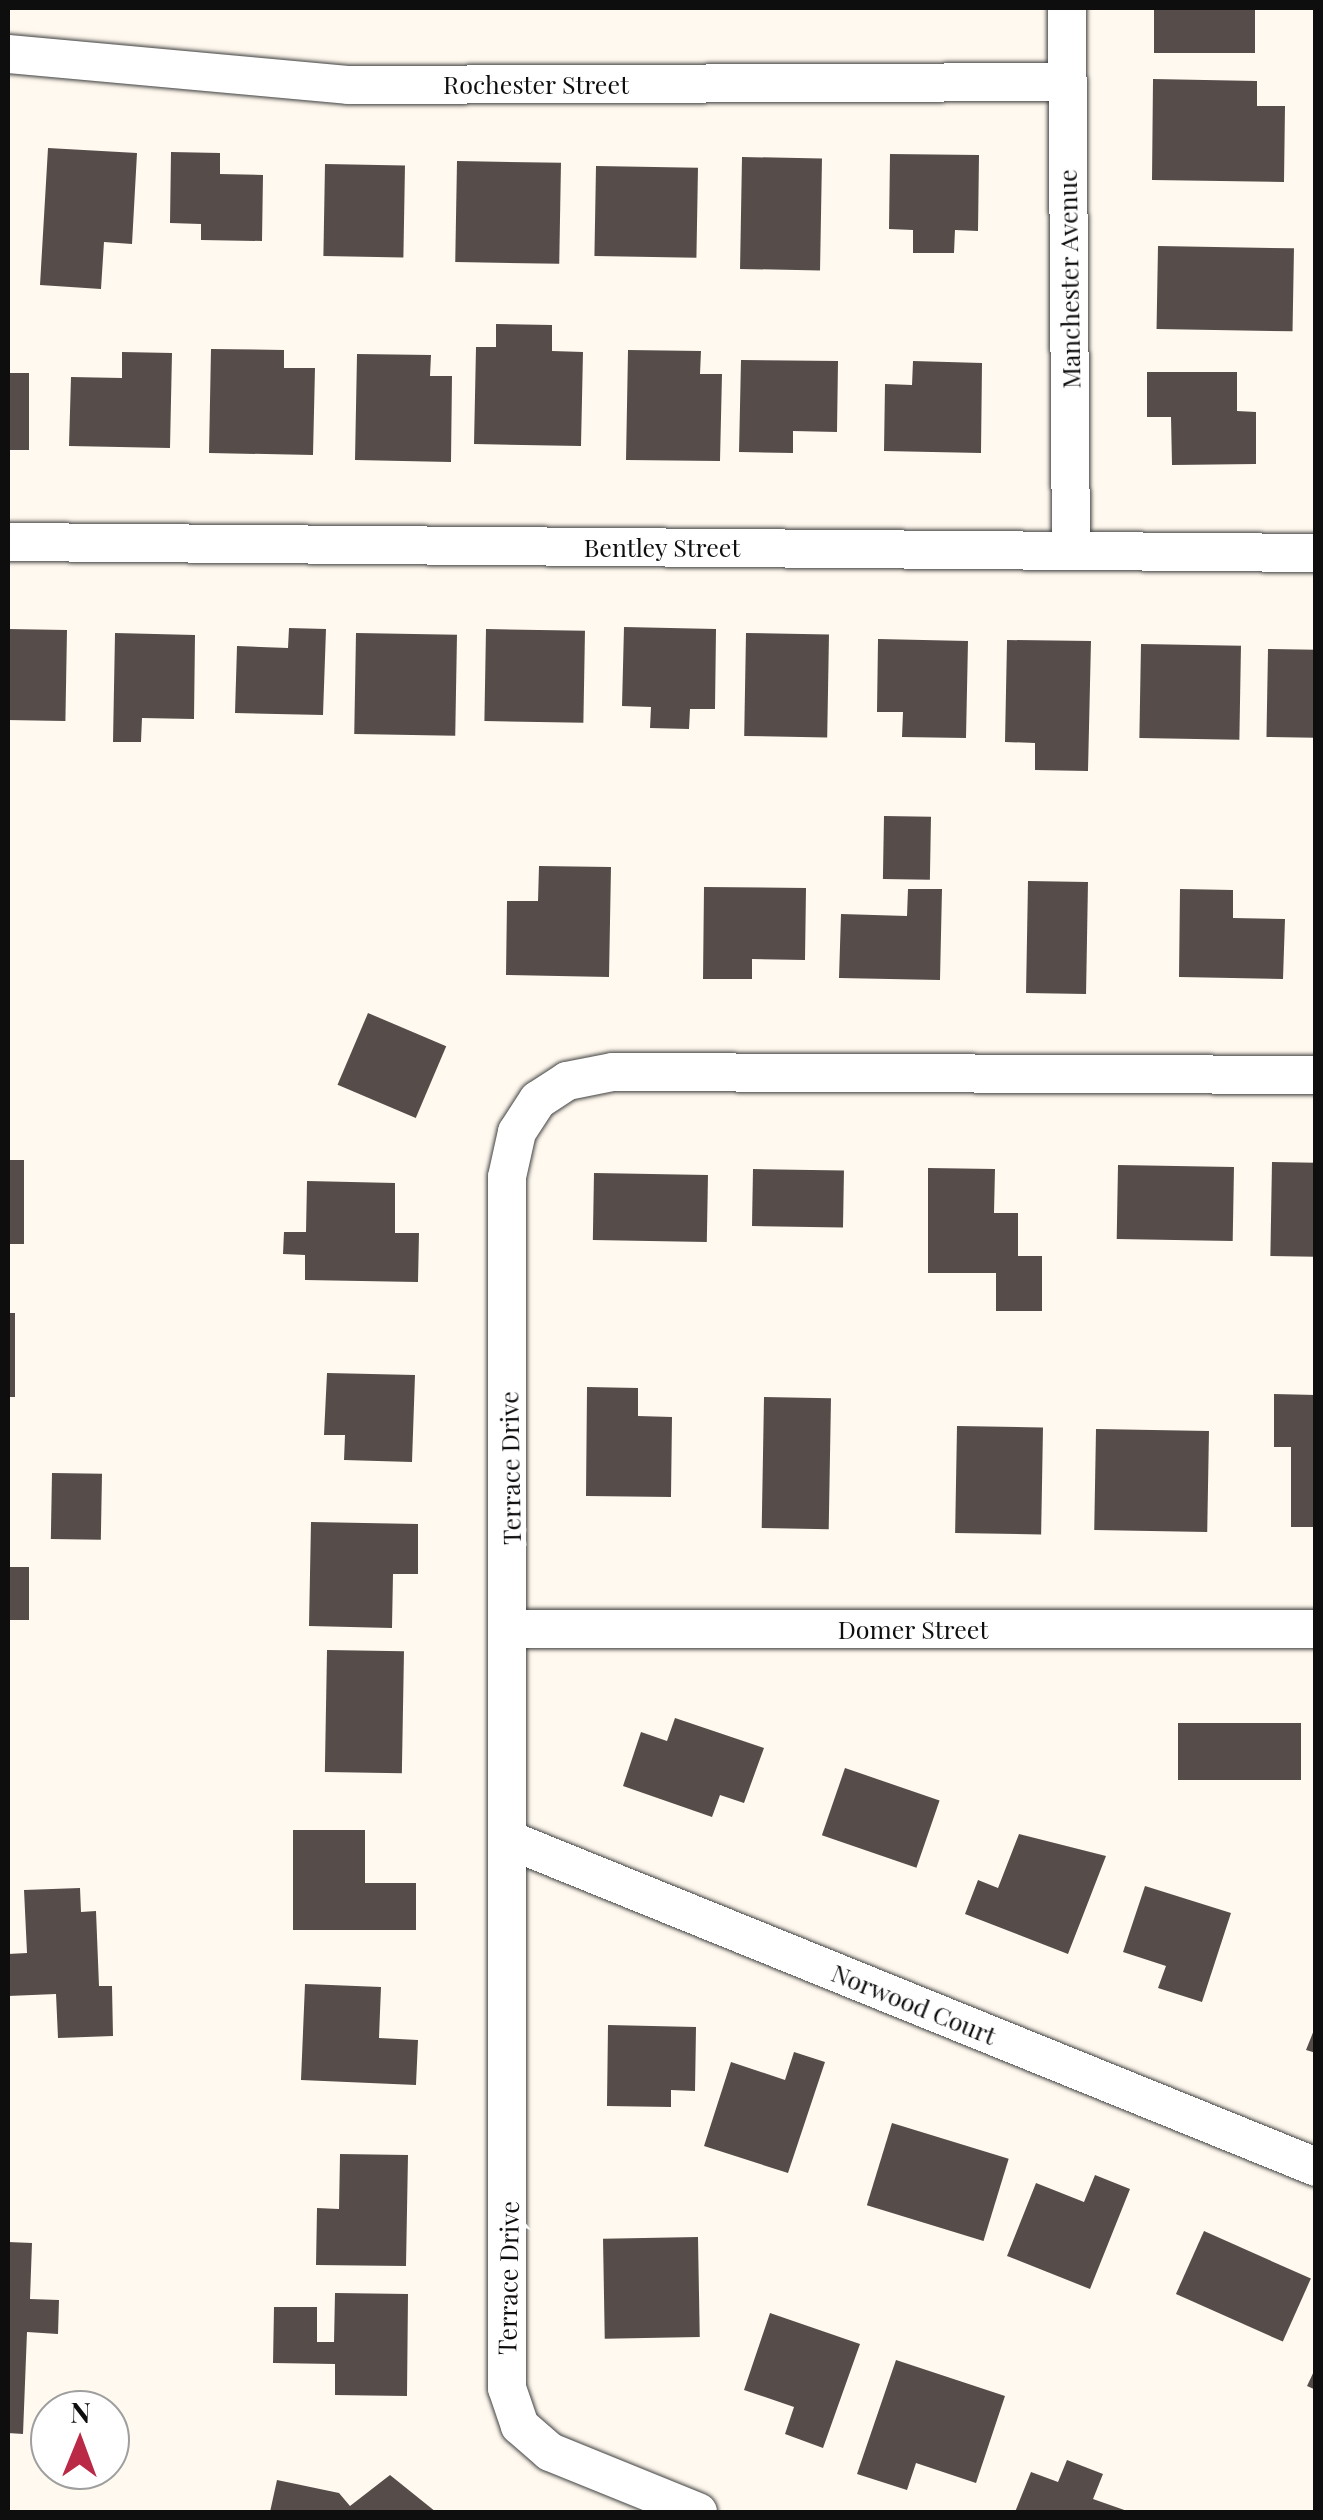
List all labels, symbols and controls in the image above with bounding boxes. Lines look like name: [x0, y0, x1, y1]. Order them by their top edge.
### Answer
street label: Rochester Street: [443, 69, 629, 99]
street label: Manchester Avenue: [1052, 168, 1086, 390]
street label: Bentley Street: [583, 532, 741, 562]
street label: Terrace Drive: [494, 1391, 526, 1545]
street label: Domer Street: [837, 1614, 989, 1644]
street label: Norwood Court: [827, 1957, 1001, 2051]
street label: Terrace Drive: [492, 2201, 524, 2355]
north arrow: [30, 2390, 130, 2490]
text: N: [70, 2393, 91, 2430]

